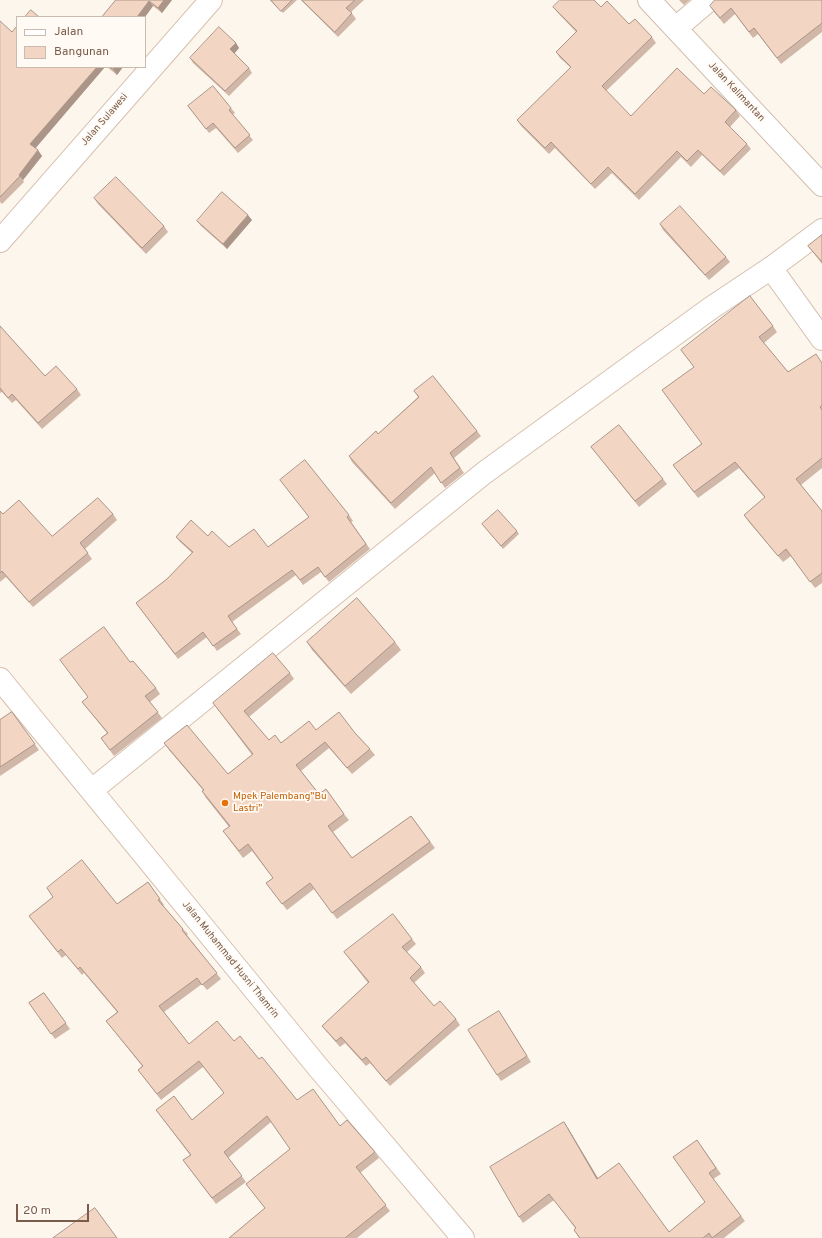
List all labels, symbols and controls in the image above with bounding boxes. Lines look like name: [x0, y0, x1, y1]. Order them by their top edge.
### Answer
legend: [16, 16, 146, 68]
text: Jalan: [54, 24, 83, 40]
text: Bangunan: [54, 44, 109, 60]
street label: Jalan Kalimantan: [705, 60, 767, 124]
street label: Jalan Sulawesi: [79, 91, 131, 149]
place label: Mpek Palembang"Bu Lastri": [233, 791, 327, 814]
marker: Mpek Palembang"Bu Lastri": [220, 798, 230, 808]
street label: Jalan Muhammad Husni Thamrin: [179, 899, 281, 1021]
scale bar: [18, 1196, 91, 1222]
text: 20 m: [23, 1203, 51, 1219]

